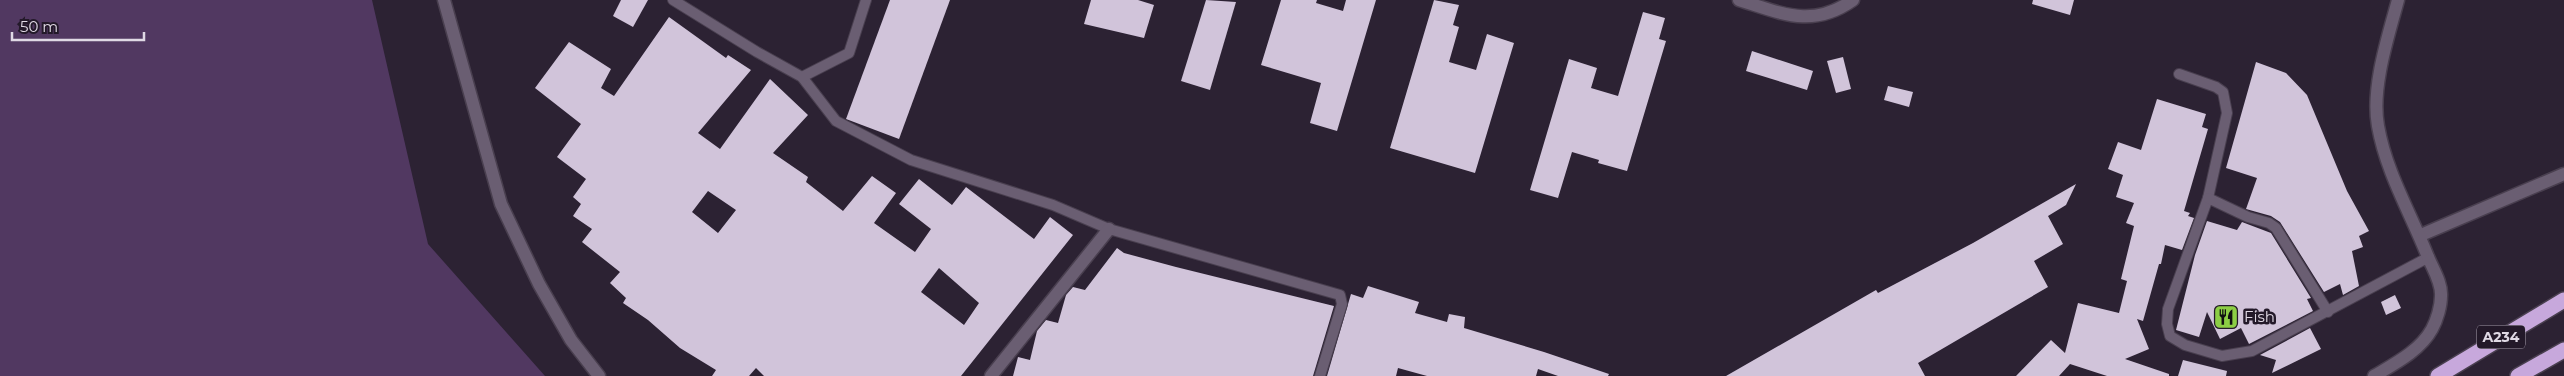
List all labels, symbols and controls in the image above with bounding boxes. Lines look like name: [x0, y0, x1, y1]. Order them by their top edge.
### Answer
scale bar: [12, 10, 145, 42]
text: 50 m: [20, 17, 58, 36]
restaurant icon: Fish: [2213, 304, 2239, 330]
place label: Fish: [2244, 307, 2275, 326]
road number: A234: [2477, 326, 2525, 348]

